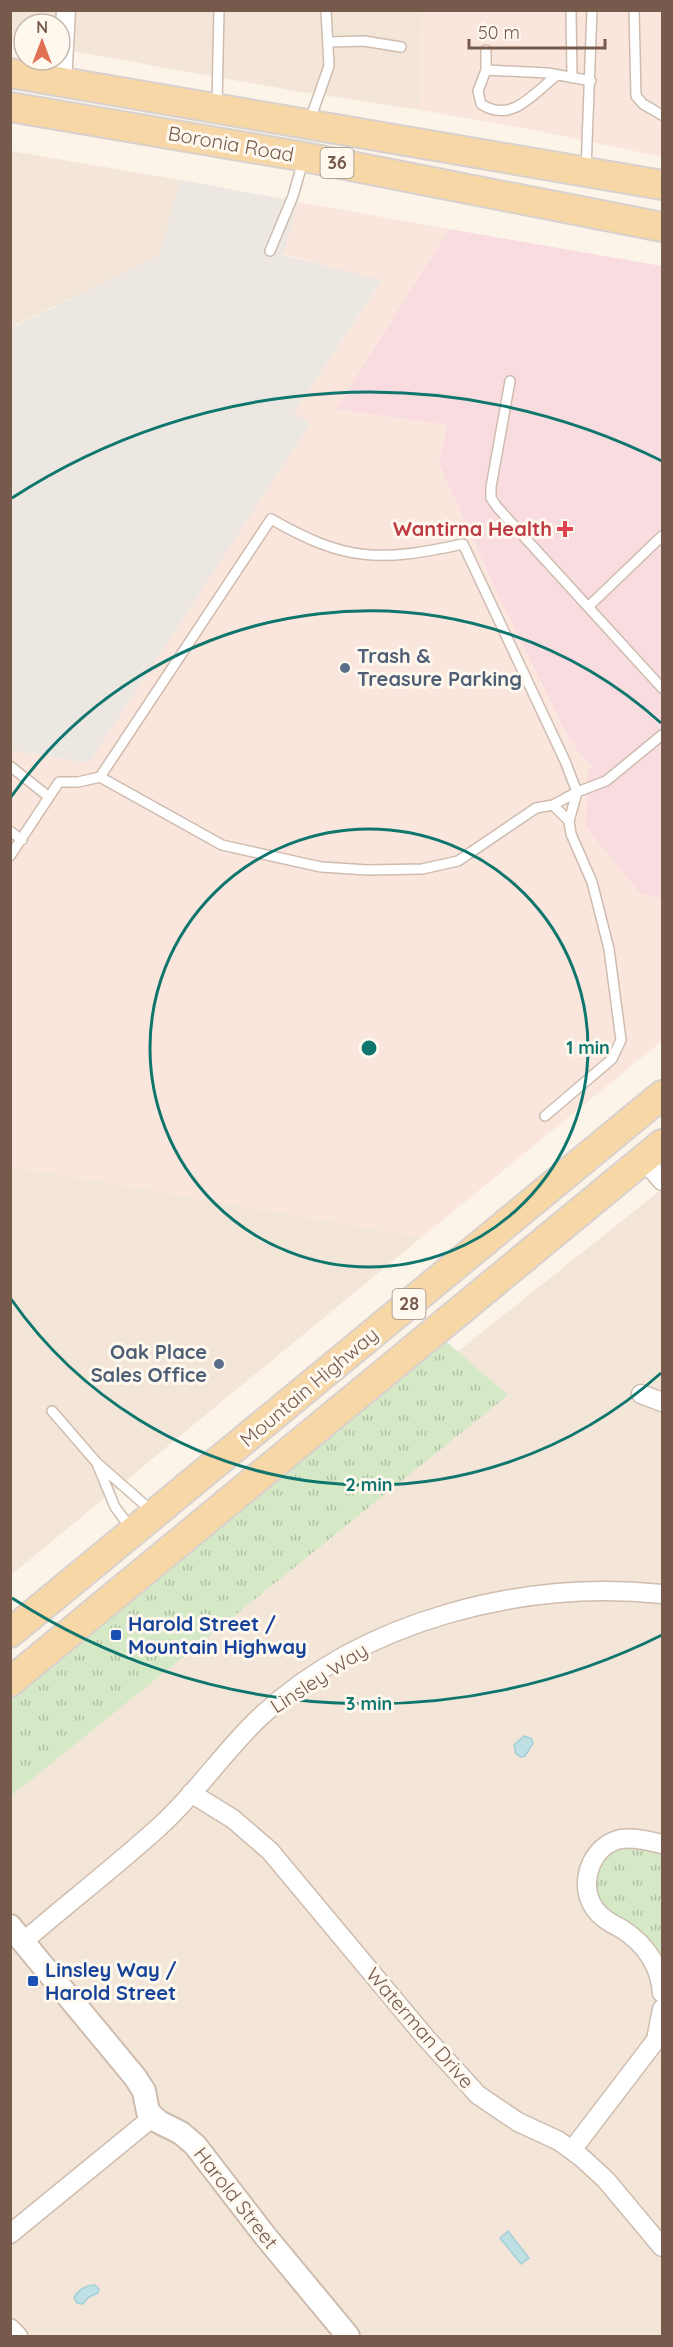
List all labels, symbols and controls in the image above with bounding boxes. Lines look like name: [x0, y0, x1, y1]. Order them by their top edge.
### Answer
north arrow: [12, 12, 72, 72]
scale bar: [469, 12, 606, 50]
text: N: [36, 17, 48, 37]
text: 50 m: [478, 21, 520, 44]
street label: Boronia Road: [166, 120, 296, 167]
road number: 36: [320, 148, 354, 178]
place label: Wantirna Health: [393, 516, 552, 541]
marker: Wantirna Health: [556, 520, 574, 538]
place label: Trash & Treasure Parking: [357, 643, 522, 691]
marker: Trash & Treasure Parking: [338, 661, 352, 675]
text: 1 min: [566, 1036, 610, 1059]
centre of rings: [359, 1038, 379, 1058]
road number: 28: [392, 1289, 426, 1319]
street label: Mountain Highway: [234, 1321, 383, 1452]
place label: Oak Place Sales Office: [91, 1339, 207, 1387]
marker: Oak Place Sales Office: [212, 1357, 226, 1371]
text: 2 min: [346, 1473, 392, 1496]
place label: Harold Street / Mountain Highway: [128, 1611, 307, 1659]
marker: Harold Street / Mountain Highway: [109, 1628, 123, 1642]
street label: Linsley Way: [265, 1637, 372, 1718]
text: 3 min: [346, 1692, 392, 1715]
place label: Linsley Way / Harold Street: [45, 1957, 177, 2005]
street label: Waterman Drive: [361, 1962, 480, 2093]
marker: Linsley Way / Harold Street: [26, 1974, 40, 1988]
street label: Harold Street: [189, 2142, 284, 2254]

